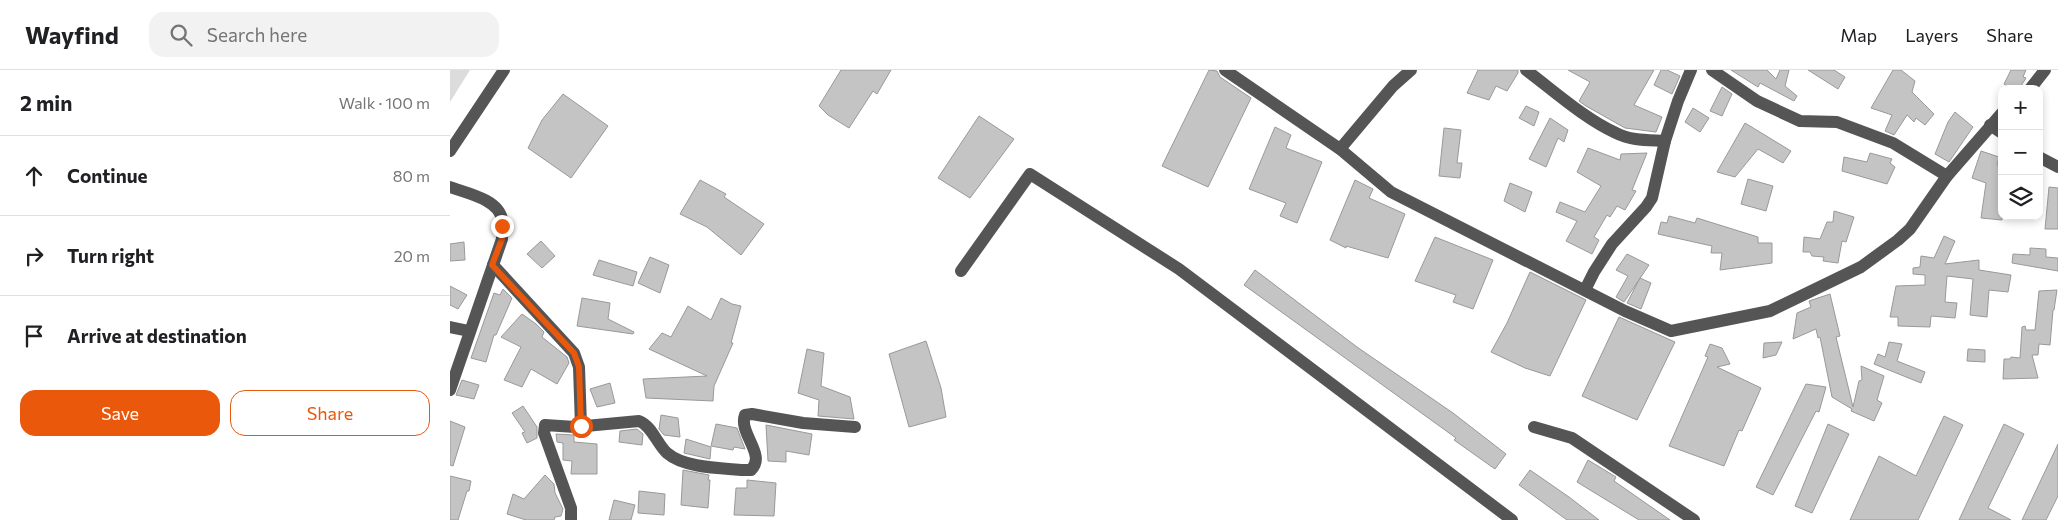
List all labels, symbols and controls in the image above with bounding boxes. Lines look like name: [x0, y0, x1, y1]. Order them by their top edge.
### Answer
search box: [149, 12, 499, 57]
text: Wayfind: [25, 20, 119, 49]
icon: search: [167, 21, 195, 49]
text: Search here: [207, 23, 307, 46]
text: Map: [1840, 24, 1877, 46]
text: Layers: [1905, 24, 1958, 46]
text: Share: [1986, 24, 2033, 46]
map controls: [1998, 85, 2043, 220]
button: +: [1998, 85, 2043, 130]
text: 2 min: [20, 90, 72, 115]
text: Walk · 100 m: [339, 93, 430, 112]
button: −: [1998, 130, 2043, 175]
icon: ahead: [20, 162, 48, 190]
text: Continue: [67, 164, 147, 187]
text: 80 m: [393, 166, 430, 185]
button: layers: [1998, 175, 2043, 220]
route end: [491, 215, 514, 238]
icon: right: [20, 242, 48, 270]
text: Turn right: [67, 244, 154, 267]
text: 20 m: [394, 246, 430, 265]
icon: arrive: [20, 322, 48, 350]
text: Arrive at destination: [67, 324, 247, 347]
button: Save: [20, 390, 220, 436]
button: Share: [230, 390, 430, 436]
route start: [570, 415, 593, 438]

